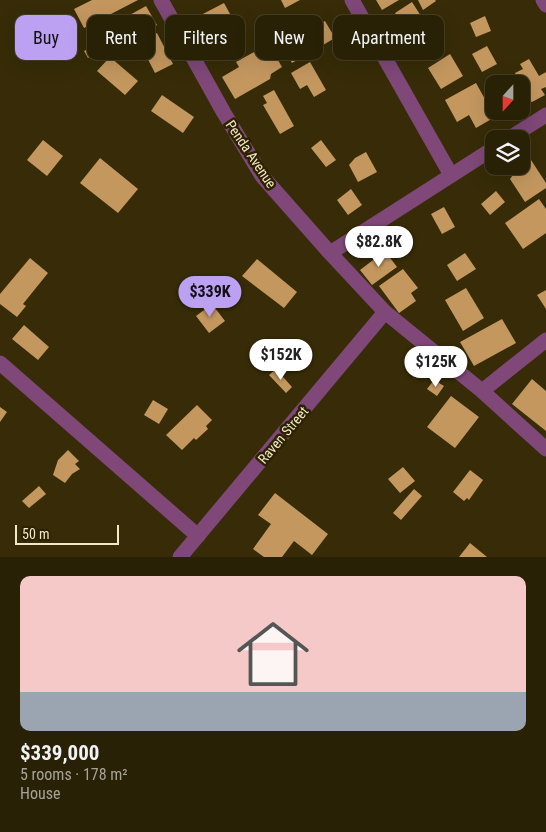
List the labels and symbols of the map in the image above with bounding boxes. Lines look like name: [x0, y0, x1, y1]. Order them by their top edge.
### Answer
north arrow: [485, 75, 530, 120]
street label: Penda Avenue: [223, 117, 280, 191]
pin: $82.8K: [338, 226, 420, 268]
pin: $339K: [175, 276, 245, 318]
pin: $152K: [246, 338, 316, 381]
pin: $125K: [401, 346, 471, 388]
street label: Raven Street: [255, 403, 311, 467]
scale bar: [15, 522, 119, 545]

